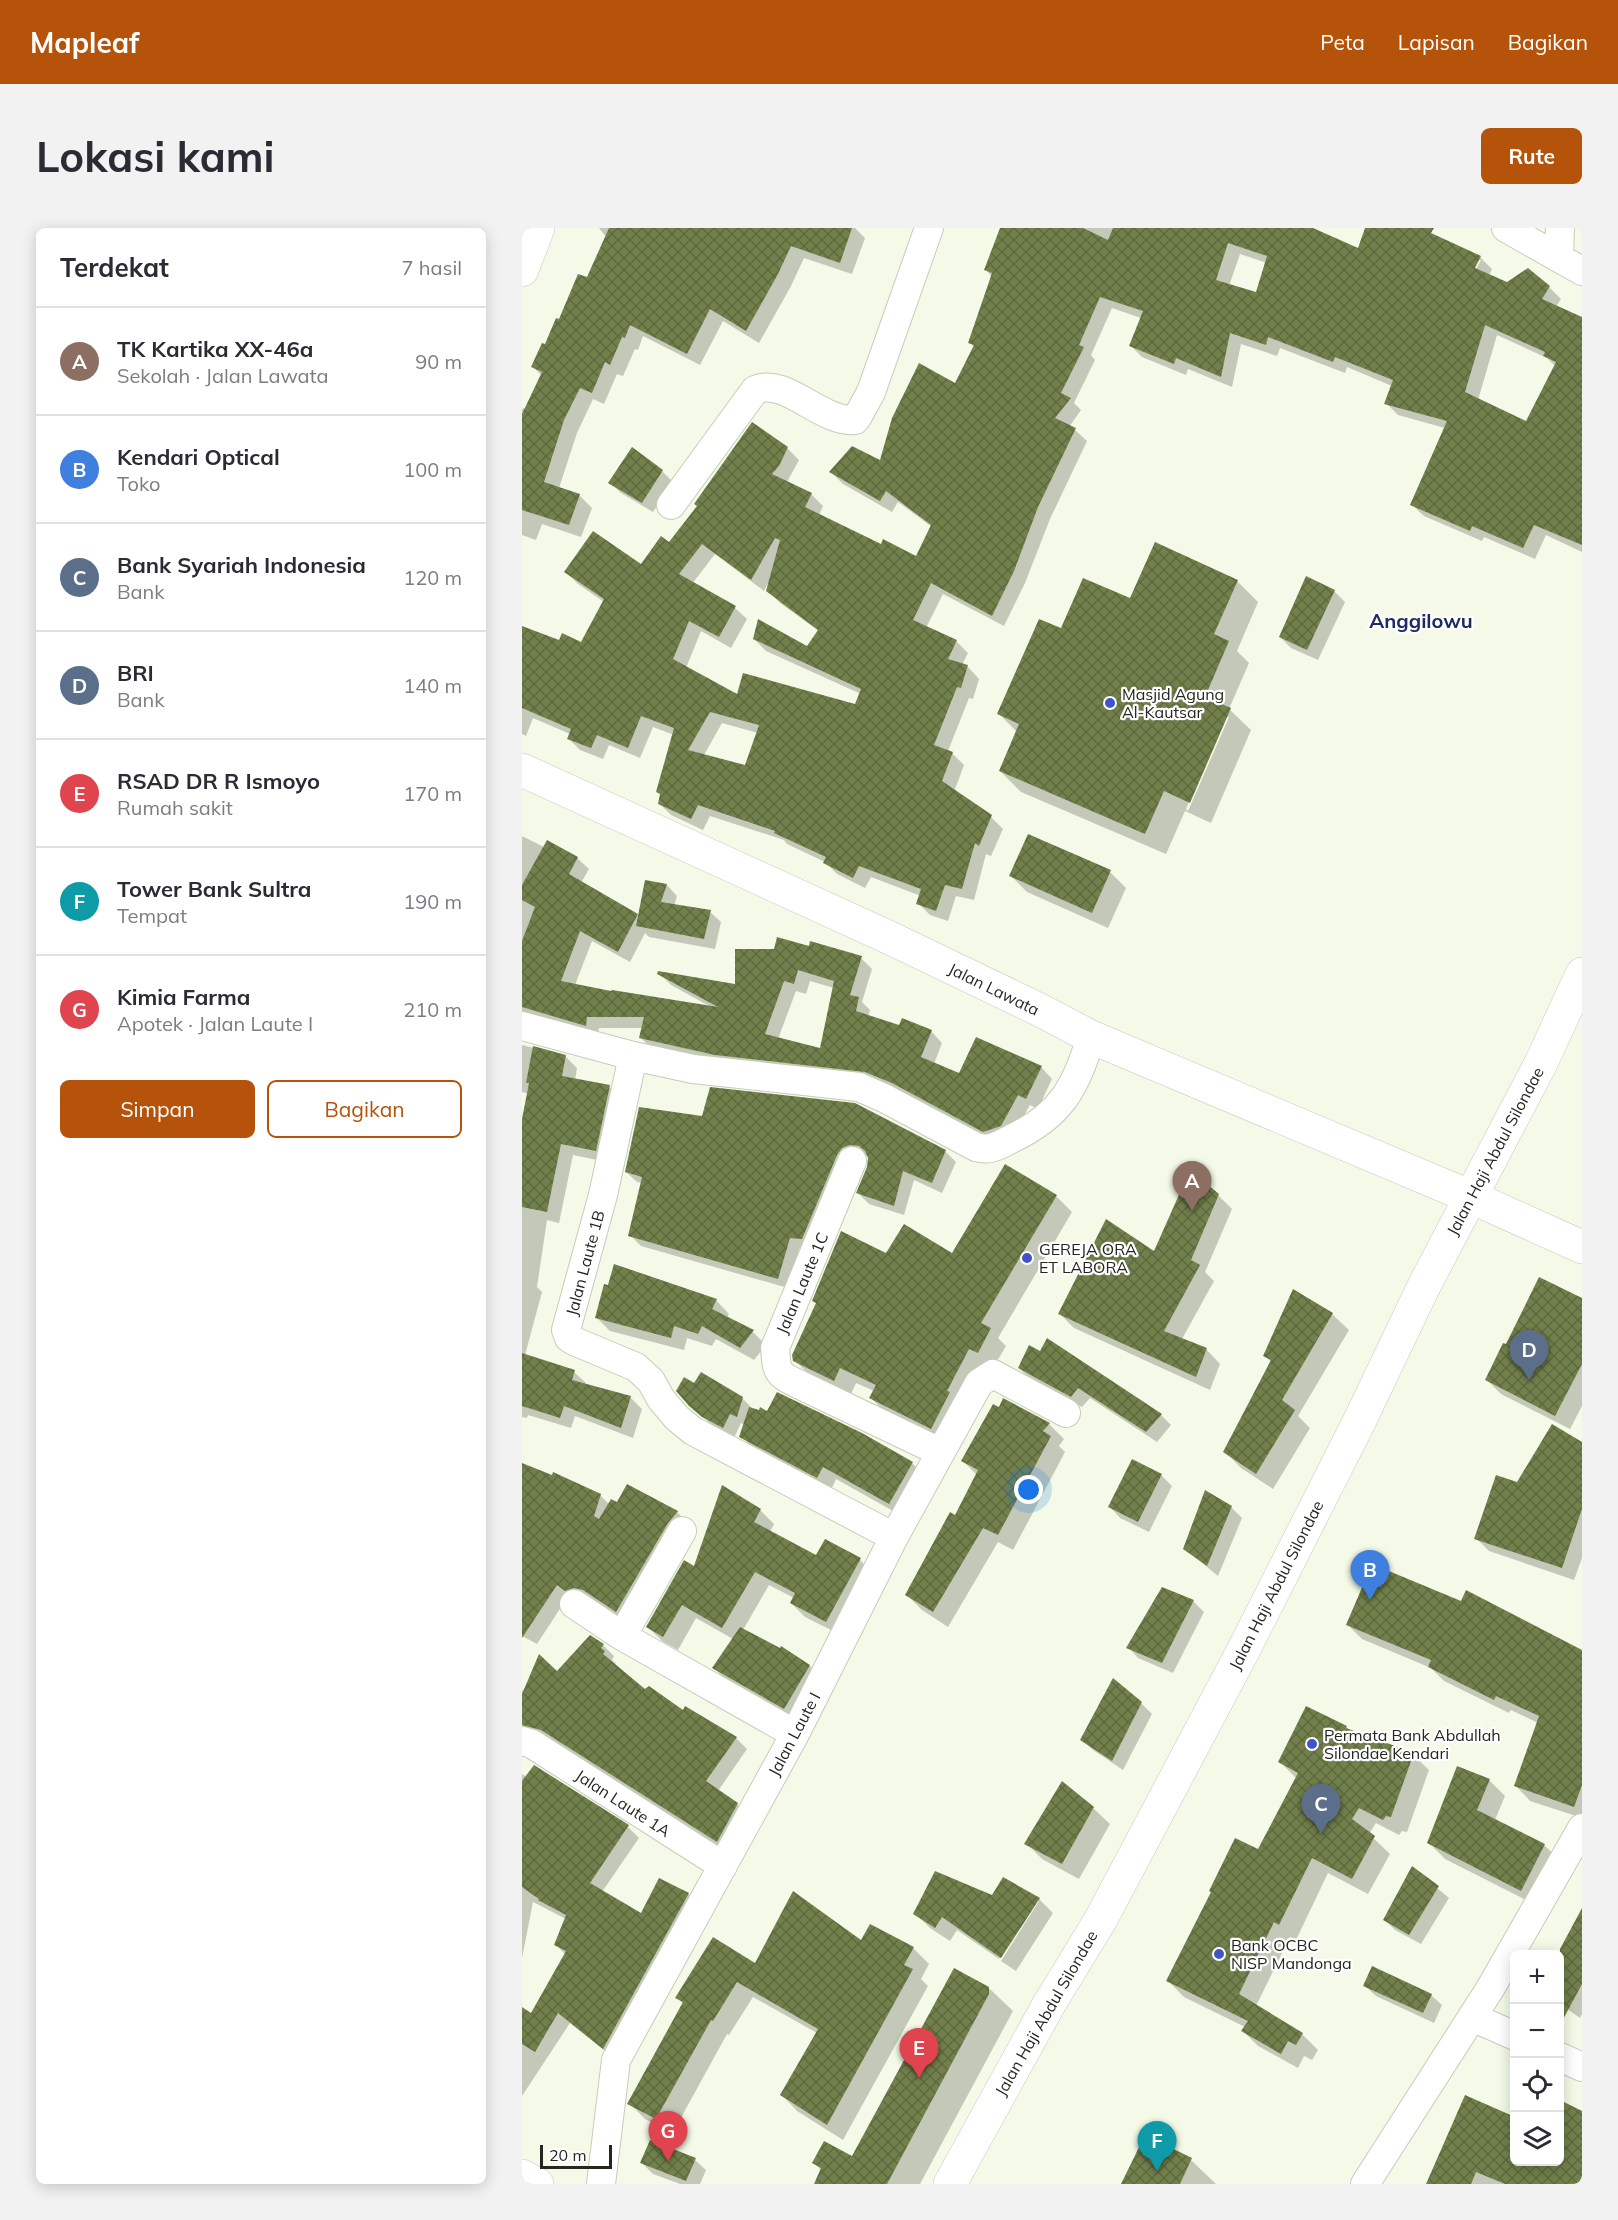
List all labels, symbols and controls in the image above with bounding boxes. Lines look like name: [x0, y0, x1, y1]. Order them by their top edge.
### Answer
text: Mapleaf: [30, 25, 139, 60]
text: Peta: [1320, 29, 1365, 55]
text: Lapisan: [1398, 29, 1475, 55]
text: Bagikan: [1508, 29, 1588, 55]
button: Rute: [1481, 128, 1582, 184]
text: Lokasi kami: [36, 130, 274, 183]
text: Terdekat: [60, 251, 169, 284]
text: 7 hasil: [402, 255, 462, 280]
text: TK Kartika XX-46a: [117, 335, 313, 363]
text: A: [72, 349, 87, 374]
text: 90 m: [415, 349, 462, 374]
text: Sekolah · Jalan Lawata: [117, 363, 329, 388]
text: Kendari Optical: [117, 443, 280, 471]
text: B: [73, 457, 86, 482]
text: 100 m: [403, 457, 462, 482]
text: Toko: [117, 471, 160, 496]
text: Bank Syariah Indonesia: [117, 551, 366, 579]
text: C: [73, 565, 86, 590]
text: 120 m: [403, 565, 462, 590]
text: Bank: [117, 579, 165, 604]
district label: Anggilowu: [1369, 608, 1473, 633]
text: BRI: [117, 659, 154, 687]
text: D: [72, 673, 87, 698]
text: 140 m: [403, 673, 462, 698]
place label: Masjid Agung Al-Kautsar: [1122, 684, 1224, 722]
text: Bank: [117, 687, 165, 712]
marker: Masjid Agung Al-Kautsar: [1103, 696, 1117, 710]
text: RSAD DR R Ismoyo: [117, 767, 320, 795]
text: E: [74, 781, 85, 806]
text: 170 m: [403, 781, 462, 806]
text: Rumah sakit: [117, 795, 233, 820]
text: Tower Bank Sultra: [117, 875, 311, 903]
text: F: [74, 889, 85, 914]
text: 190 m: [403, 889, 462, 914]
text: Tempat: [117, 903, 187, 928]
street label: Jalan Lawata: [945, 958, 1043, 1020]
text: Kimia Farma: [117, 983, 250, 1011]
text: G: [72, 997, 87, 1022]
text: 210 m: [403, 997, 462, 1022]
text: Apotek · Jalan Laute I: [117, 1011, 313, 1036]
street label: Jalan Haji Abdul Silondae: [1442, 1063, 1548, 1239]
button: Simpan: [60, 1080, 255, 1138]
button: Bagikan: [267, 1080, 462, 1138]
pin: A: [1172, 1162, 1212, 1211]
street label: Jalan Laute 1B: [561, 1208, 609, 1318]
street label: Jalan Laute 1C: [772, 1229, 832, 1337]
place label: GEREJA ORA ET LABORA: [1039, 1239, 1137, 1277]
marker: GEREJA ORA ET LABORA: [1020, 1251, 1034, 1265]
pin: D: [1510, 1330, 1548, 1380]
your location: [1014, 1475, 1043, 1504]
street label: Jalan Haji Abdul Silondae: [1224, 1497, 1328, 1673]
pin: B: [1350, 1550, 1390, 1600]
street label: Jalan Laute I: [764, 1689, 824, 1779]
place label: Permata Bank Abdullah Silondae Kendari: [1324, 1725, 1501, 1763]
marker: Permata Bank Abdullah Silondae Kendari: [1305, 1737, 1319, 1751]
street label: Jalan Laute 1A: [572, 1765, 674, 1841]
pin: C: [1302, 1784, 1340, 1834]
street label: Jalan Haji Abdul Silondae: [990, 1927, 1102, 2099]
place label: Bank OCBC NISP Mandonga: [1231, 1935, 1352, 1973]
marker: Bank OCBC NISP Mandonga: [1212, 1947, 1226, 1961]
map controls: [1510, 1950, 1564, 2166]
button: +: [1510, 1950, 1564, 2004]
button: −: [1510, 2004, 1564, 2058]
pin: E: [900, 2028, 938, 2078]
button: locate: [1510, 2058, 1564, 2112]
pin: G: [648, 2112, 688, 2161]
button: layers: [1510, 2112, 1564, 2166]
pin: F: [1138, 2122, 1176, 2171]
scale bar: [540, 2142, 612, 2170]
text: 20 m: [549, 2145, 586, 2165]

